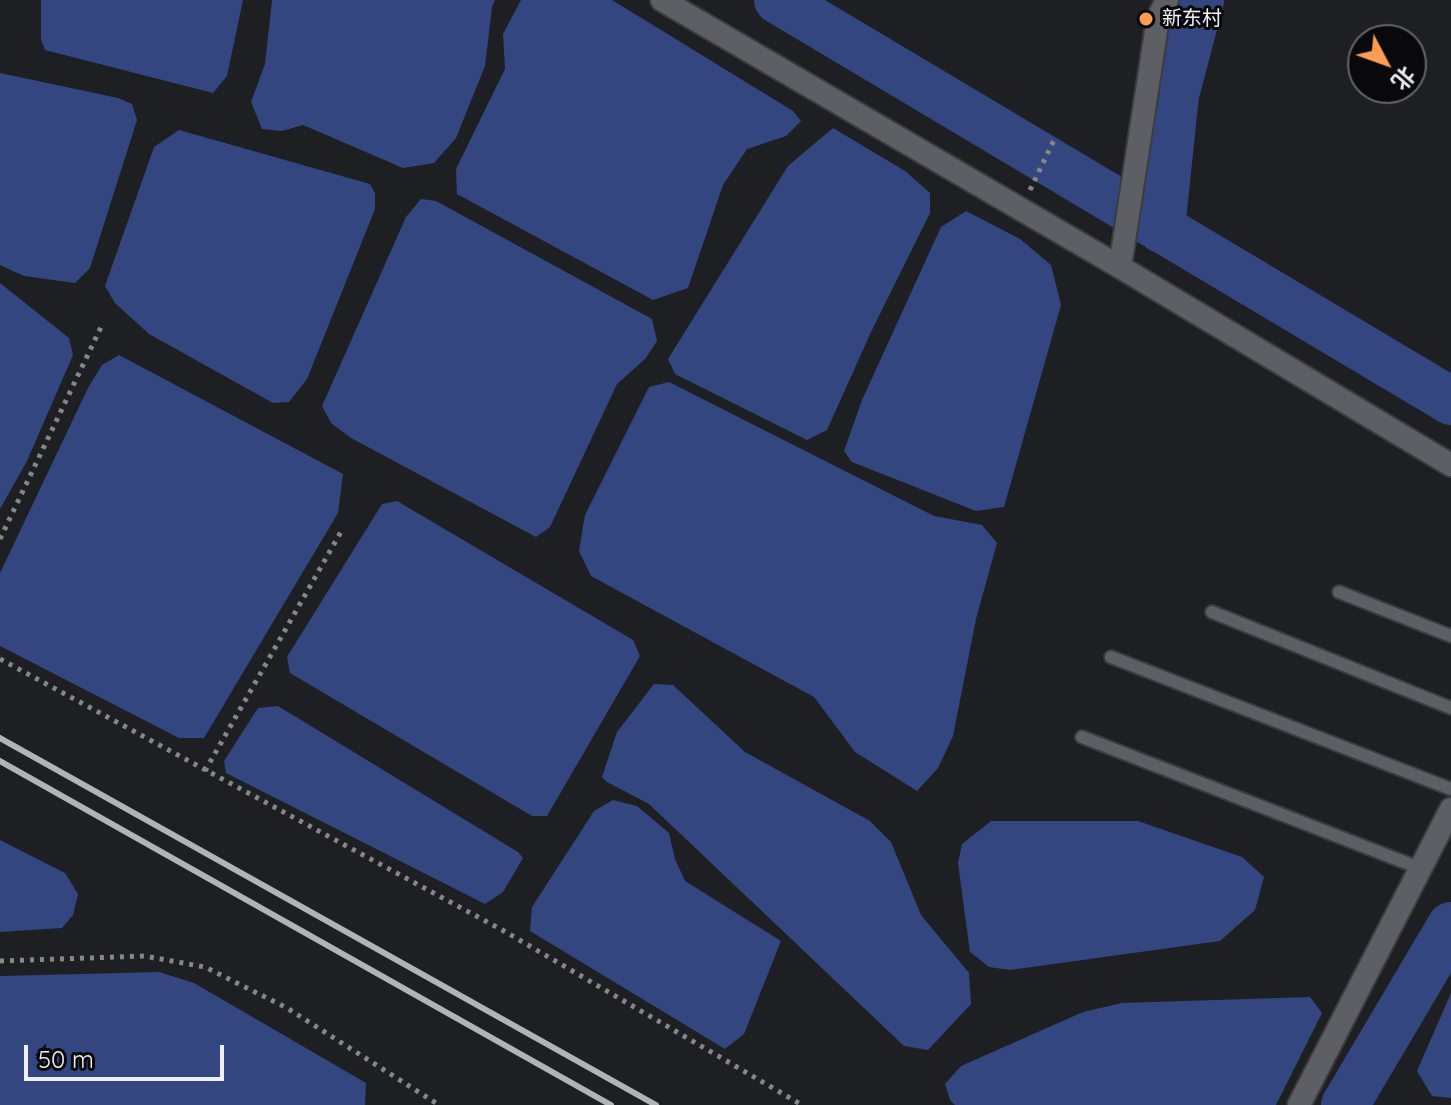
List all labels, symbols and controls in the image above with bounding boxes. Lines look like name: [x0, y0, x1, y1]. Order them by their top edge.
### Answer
place label: 新东村: [1162, 7, 1222, 31]
marker: 新东村: [1137, 10, 1155, 28]
north arrow: [1347, 24, 1427, 104]
text: 北: [1386, 61, 1421, 96]
scale bar: [28, 1029, 228, 1079]
text: 50 m: [38, 1044, 94, 1074]

